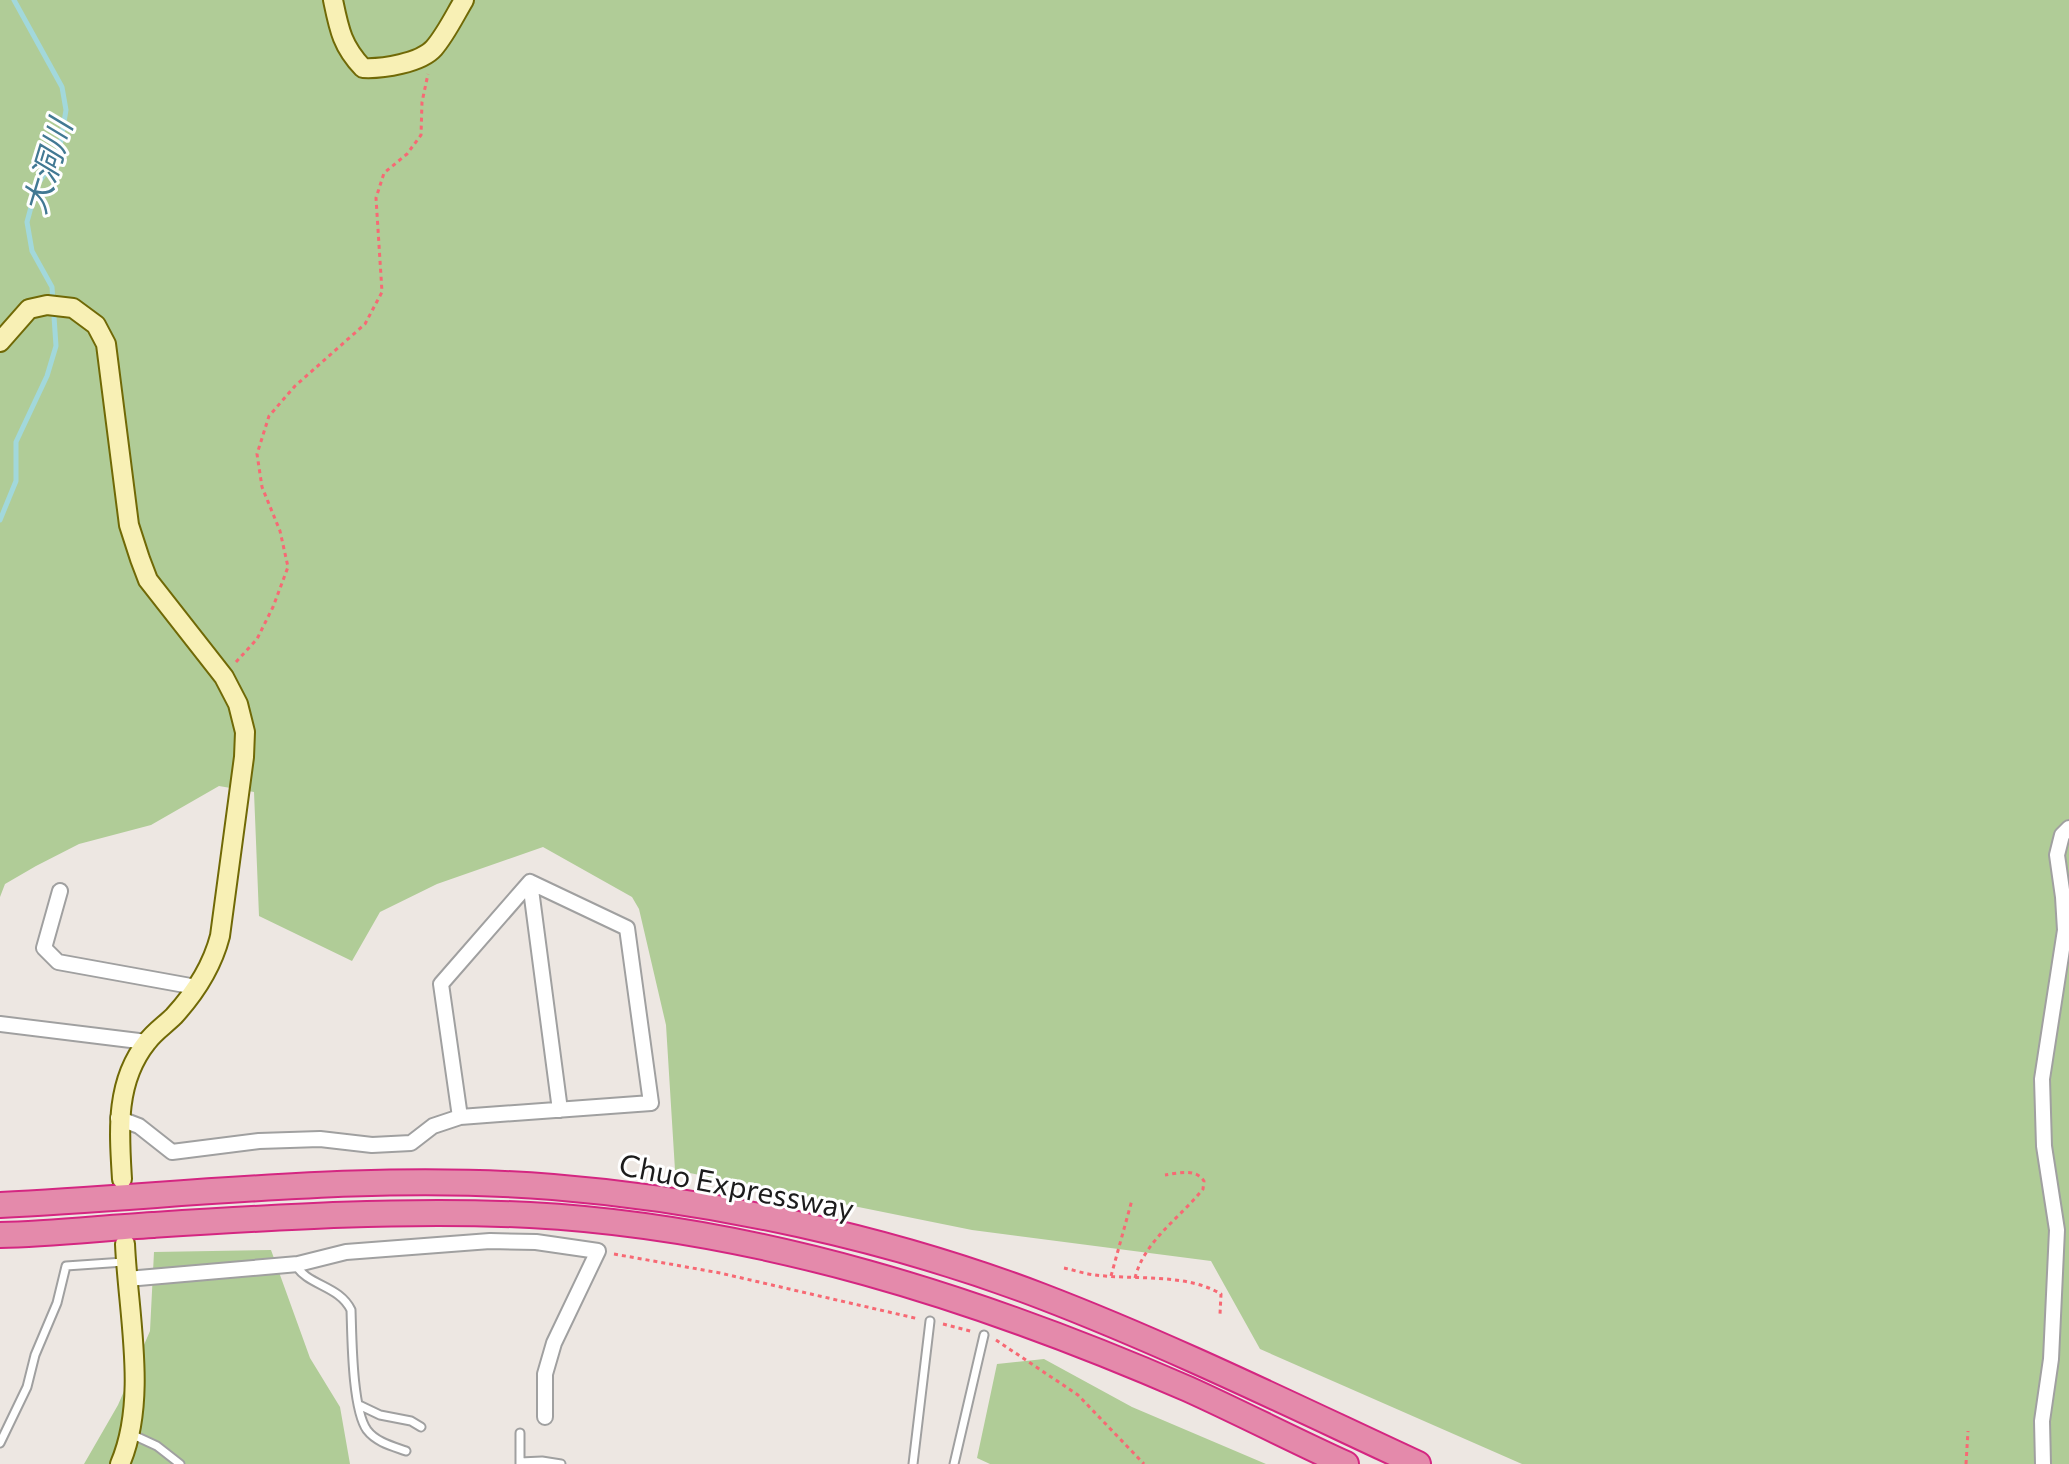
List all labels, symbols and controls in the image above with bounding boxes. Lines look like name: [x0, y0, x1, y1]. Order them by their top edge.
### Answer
water label: 大洞川: [13, 111, 80, 218]
street label: Chuo Expressway: [616, 1144, 858, 1226]

